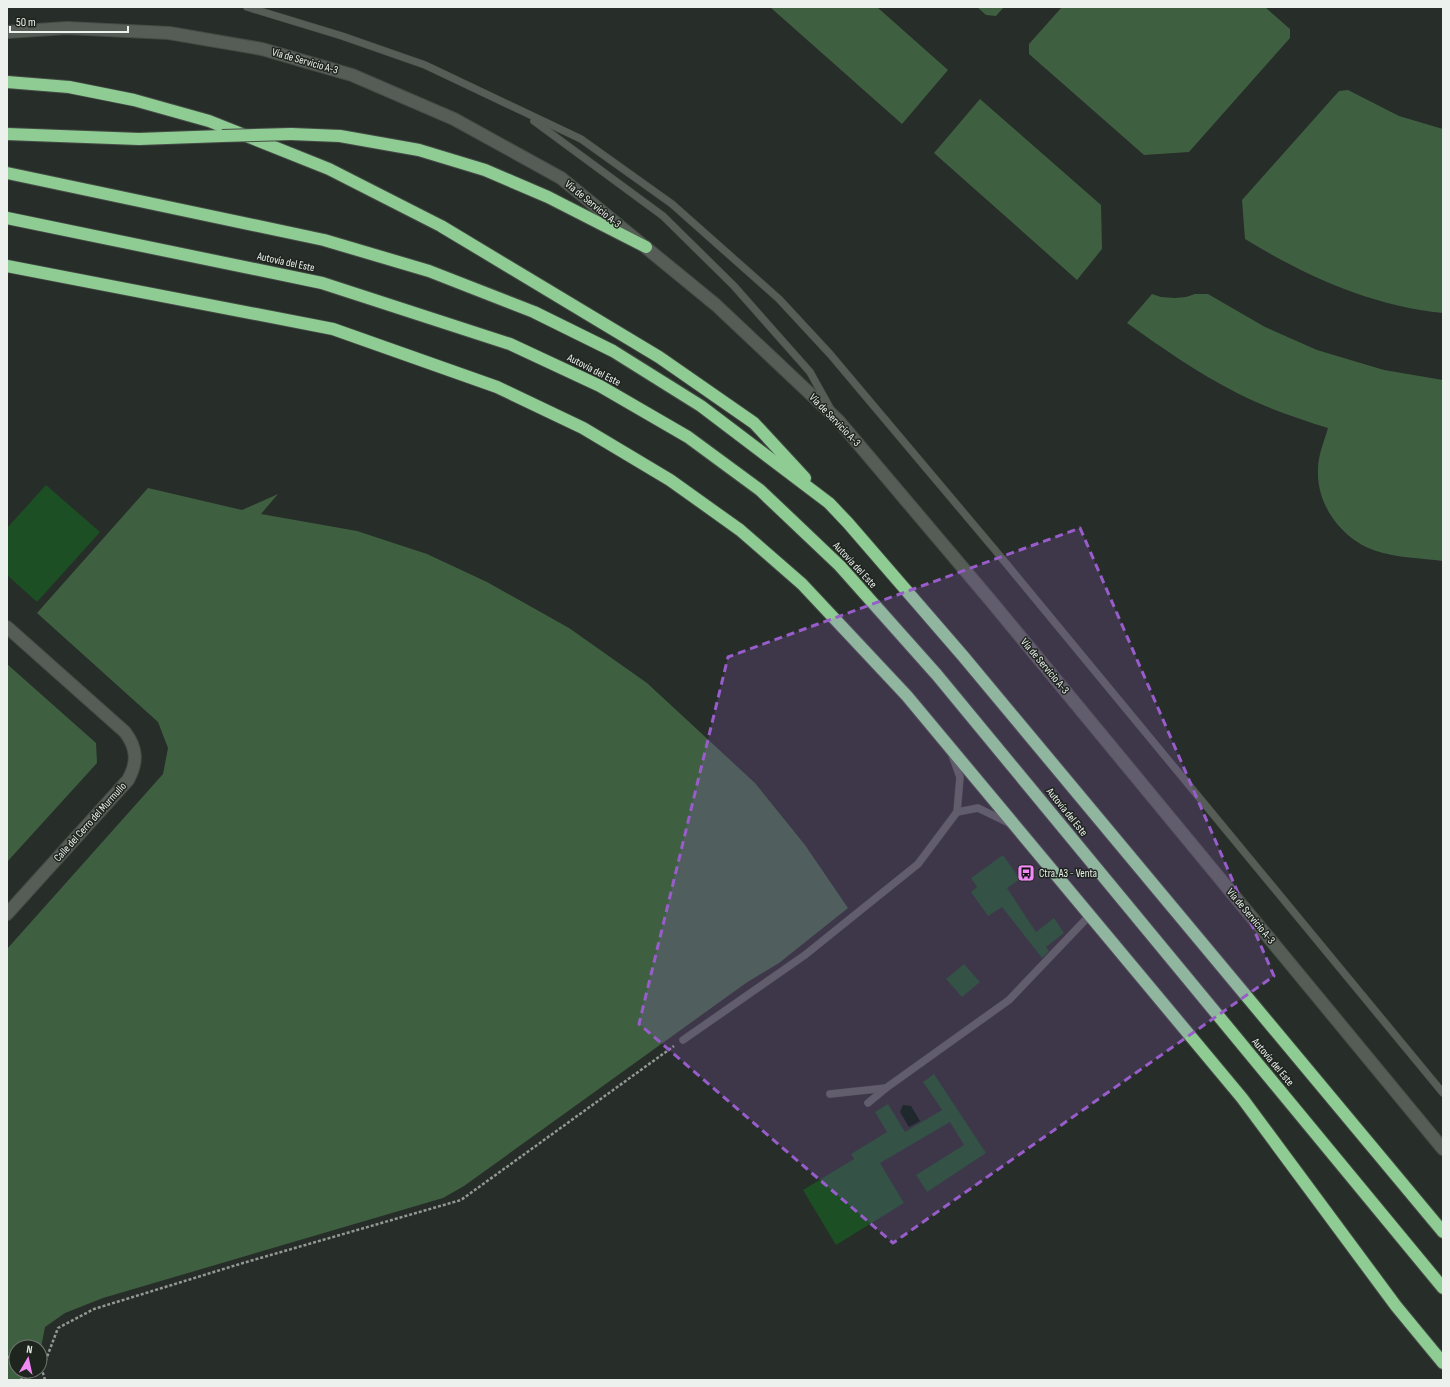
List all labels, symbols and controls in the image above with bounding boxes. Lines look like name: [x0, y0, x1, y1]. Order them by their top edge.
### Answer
scale bar: [10, 8, 128, 34]
text: 50 m: [16, 15, 36, 30]
street label: Vía de Servicio A-3: [270, 45, 340, 77]
street label: Vía de Servicio A-3: [562, 177, 624, 231]
street label: Autovía del Este: [255, 249, 316, 274]
street label: Autovía del Este: [564, 351, 623, 389]
street label: Vía de Servicio A-3: [807, 391, 864, 449]
street label: Autovía del Este: [830, 539, 880, 591]
street label: Vía de Servicio A-3: [1018, 636, 1072, 697]
street label: Calle del Cerro del Murmullo: [51, 779, 129, 864]
street label: Autovía del Este: [1043, 784, 1090, 839]
bus stop icon: Ctra. A3 - Venta: [1016, 863, 1036, 883]
place label: Ctra. A3 - Venta: [1039, 867, 1097, 880]
street label: Vía de Servicio A-3: [1224, 886, 1278, 947]
street label: Autovía del Este: [1249, 1035, 1297, 1089]
north arrow: [8, 1339, 48, 1379]
text: N: [26, 1343, 34, 1357]

